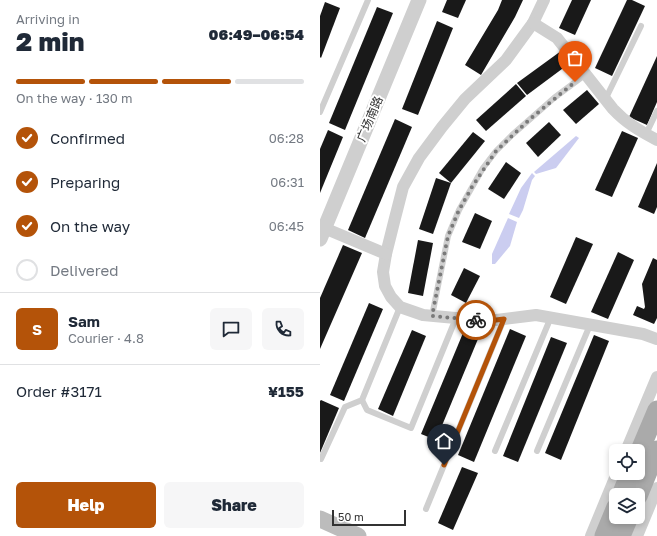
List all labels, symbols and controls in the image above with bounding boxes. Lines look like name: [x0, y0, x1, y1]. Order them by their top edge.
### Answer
text: Arriving in: [16, 11, 80, 27]
text: 06:49–06:54: [209, 25, 304, 43]
text: 2 min: [16, 26, 84, 57]
pin: [558, 41, 592, 82]
icon: bag: [564, 47, 586, 69]
text: On the way · 130 m: [16, 90, 133, 106]
street label: 广场南路: [353, 94, 386, 144]
icon: check: [16, 127, 38, 149]
text: Confirmed: [50, 129, 125, 147]
text: 06:28: [269, 130, 304, 146]
icon: check: [16, 171, 38, 193]
text: Preparing: [50, 173, 120, 191]
text: 06:31: [270, 174, 304, 190]
icon: check: [16, 215, 38, 237]
text: On the way: [50, 217, 130, 235]
text: 06:45: [269, 218, 304, 234]
text: Delivered: [50, 261, 118, 279]
courier: [456, 300, 496, 340]
button: chat: [210, 308, 252, 350]
button: phone: [262, 308, 304, 350]
icon: bike: [465, 309, 487, 331]
text: Sam: [68, 312, 100, 330]
text: S: [32, 320, 42, 338]
text: Courier · 4.8: [68, 330, 144, 346]
text: Order #3171: [16, 382, 102, 400]
text: ¥155: [268, 382, 304, 400]
pin: [427, 424, 461, 465]
icon: home: [433, 430, 455, 452]
map controls: [609, 444, 645, 524]
button: locate: [609, 444, 645, 480]
button: Help: [16, 482, 156, 528]
button: Share: [164, 482, 304, 528]
button: layers: [609, 488, 645, 524]
scale bar: [332, 508, 406, 527]
text: 50 m: [338, 510, 364, 523]

